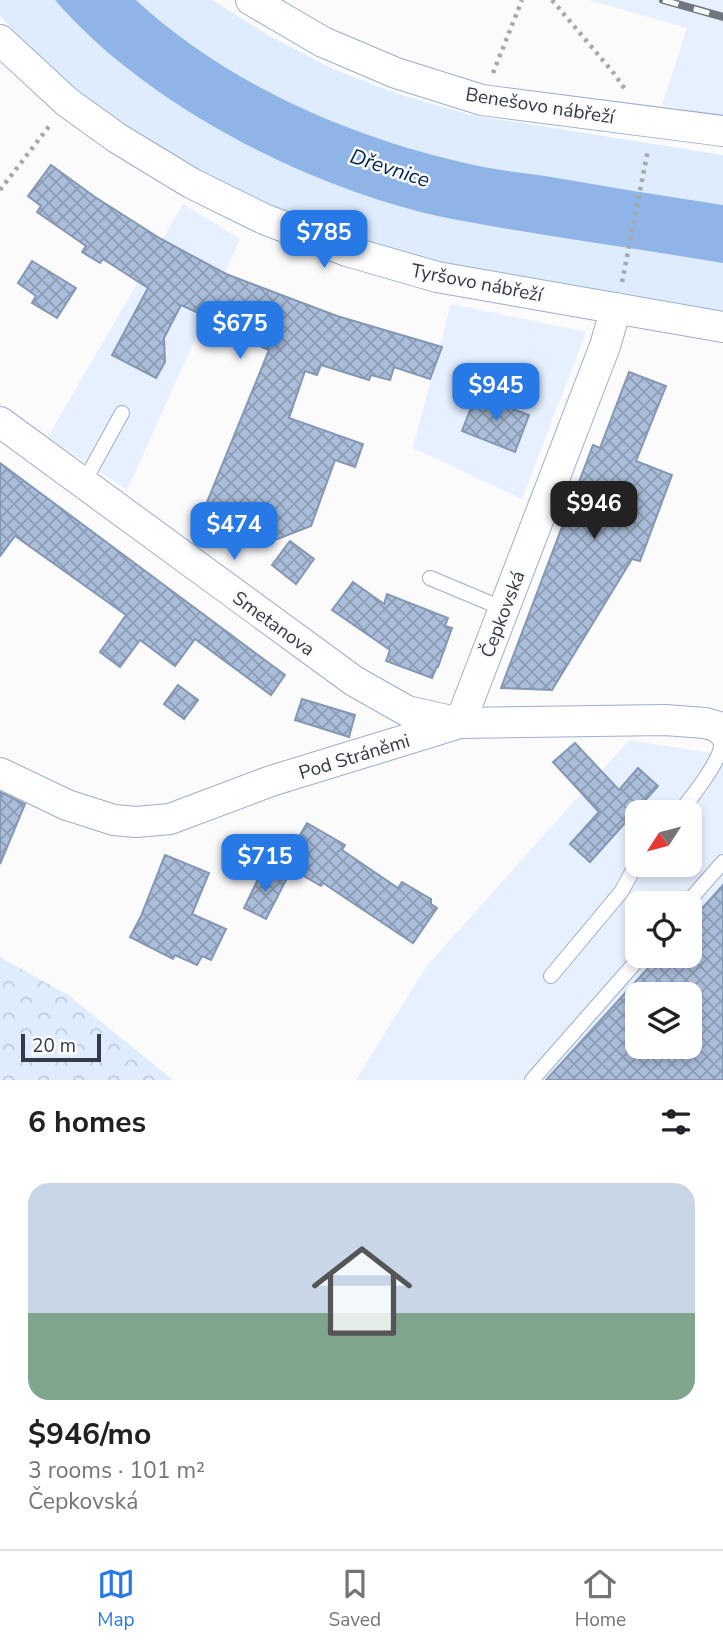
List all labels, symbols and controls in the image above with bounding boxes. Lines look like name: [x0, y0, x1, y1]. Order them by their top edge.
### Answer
street label: Benešovo nábřeží: [464, 81, 618, 131]
water label: Dřevnice: [347, 142, 433, 194]
pin: $785: [283, 210, 365, 270]
text: $785: [296, 217, 352, 248]
street label: Tyršovo nábřeží: [409, 258, 546, 309]
pin: $675: [199, 302, 281, 361]
text: $675: [212, 308, 268, 339]
pin: $945: [455, 364, 537, 423]
text: $945: [468, 370, 524, 401]
pin: $946: [553, 482, 635, 541]
text: $946: [566, 488, 622, 519]
pin: $474: [193, 503, 275, 562]
text: $474: [206, 509, 262, 540]
street label: Čepkovská: [474, 567, 531, 662]
street label: Smetanova: [227, 585, 320, 662]
street label: Pod Stráněmi: [296, 728, 413, 786]
north arrow: [625, 800, 702, 877]
map controls: [625, 800, 702, 1059]
pin: $715: [224, 834, 306, 894]
text: $715: [237, 841, 293, 872]
button: locate: [625, 891, 702, 968]
button: layers: [625, 982, 702, 1059]
scale bar: [21, 1031, 102, 1063]
text: 20 m: [32, 1033, 76, 1059]
text: 6 homes: [28, 1102, 146, 1143]
icon: filters: [657, 1103, 695, 1141]
icon: home: [299, 1228, 425, 1354]
text: $946/mo: [28, 1414, 151, 1455]
text: 3 rooms · 101 m²: [28, 1455, 205, 1486]
text: Čepkovská: [28, 1486, 138, 1517]
tab: Map: [97, 1565, 135, 1633]
tab: Saved: [329, 1565, 381, 1633]
tab: Home: [575, 1565, 626, 1633]

